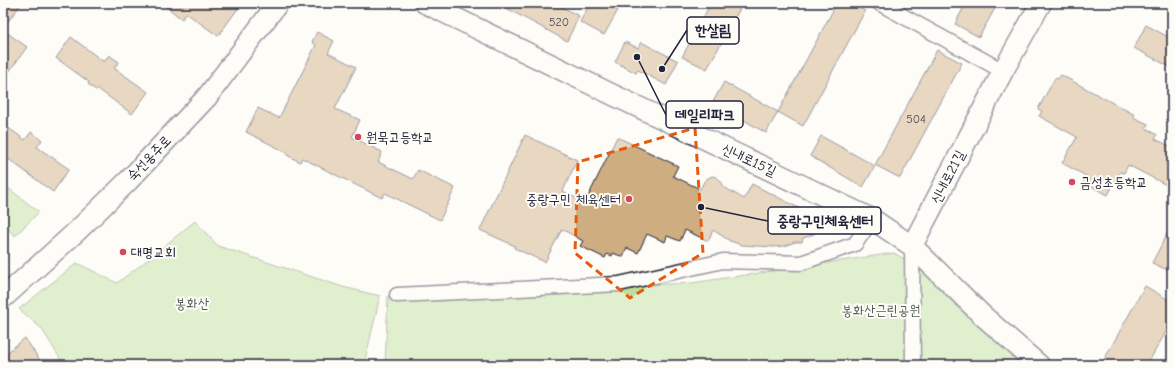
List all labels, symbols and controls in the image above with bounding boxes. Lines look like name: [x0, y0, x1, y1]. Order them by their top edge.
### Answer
house number: 520: [549, 15, 569, 29]
callout: 한살림: [687, 17, 739, 44]
text: 한살림: [694, 21, 731, 39]
callout: 데일리파크: [666, 101, 743, 128]
text: 데일리파크: [675, 106, 735, 124]
house number: 504: [906, 112, 926, 126]
place label: 원묵고등학교: [366, 129, 434, 146]
street label: 숙선옹주로: [123, 132, 175, 184]
marker: 원묵고등학교: [353, 132, 363, 142]
street label: 신내로15길: [719, 140, 780, 180]
street label: 신내로21길: [927, 147, 969, 207]
place label: 금성초등학교: [1080, 174, 1148, 191]
marker: 금성초등학교: [1067, 177, 1077, 187]
place label: 중랑구민 체육센터: [526, 191, 621, 208]
marker: 중랑구민 체육센터: [624, 194, 634, 204]
callout: 중랑구민체육센터: [768, 207, 881, 234]
text: 중랑구민체육센터: [777, 212, 873, 230]
place label: 대명교회: [131, 244, 176, 261]
marker: 대명교회: [118, 247, 128, 257]
park label: 봉화산: [175, 295, 210, 312]
park label: 봉화산근린공원: [842, 302, 920, 319]

